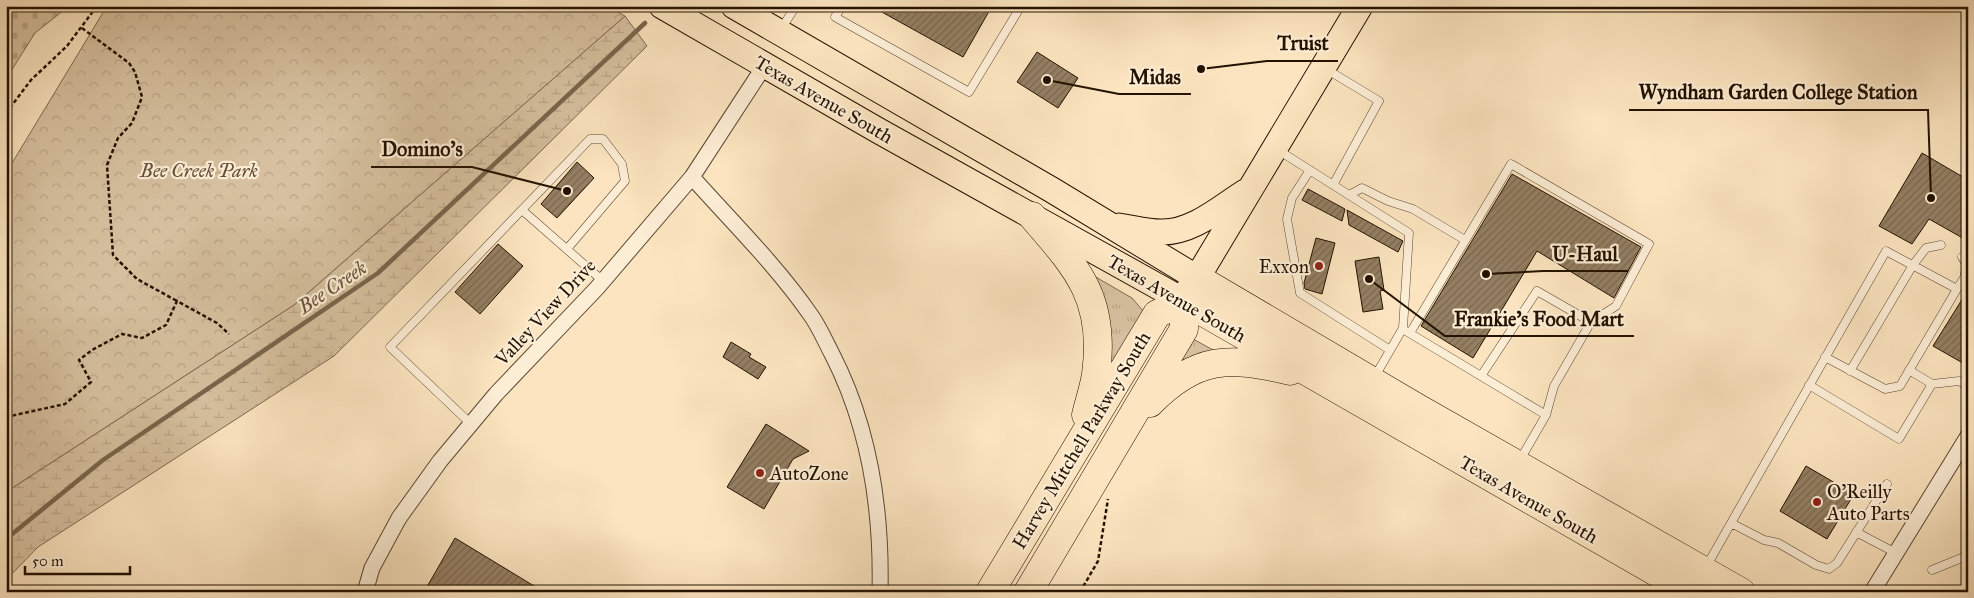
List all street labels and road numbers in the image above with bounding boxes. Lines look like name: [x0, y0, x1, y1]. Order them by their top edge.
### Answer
street label: Texas Avenue South: [750, 50, 897, 149]
street label: Texas Avenue South: [1103, 249, 1250, 348]
street label: Valley View Drive: [489, 254, 601, 371]
street label: Harvey Mitchell Parkway South: [1007, 327, 1156, 553]
street label: Texas Avenue South: [1455, 450, 1602, 549]

